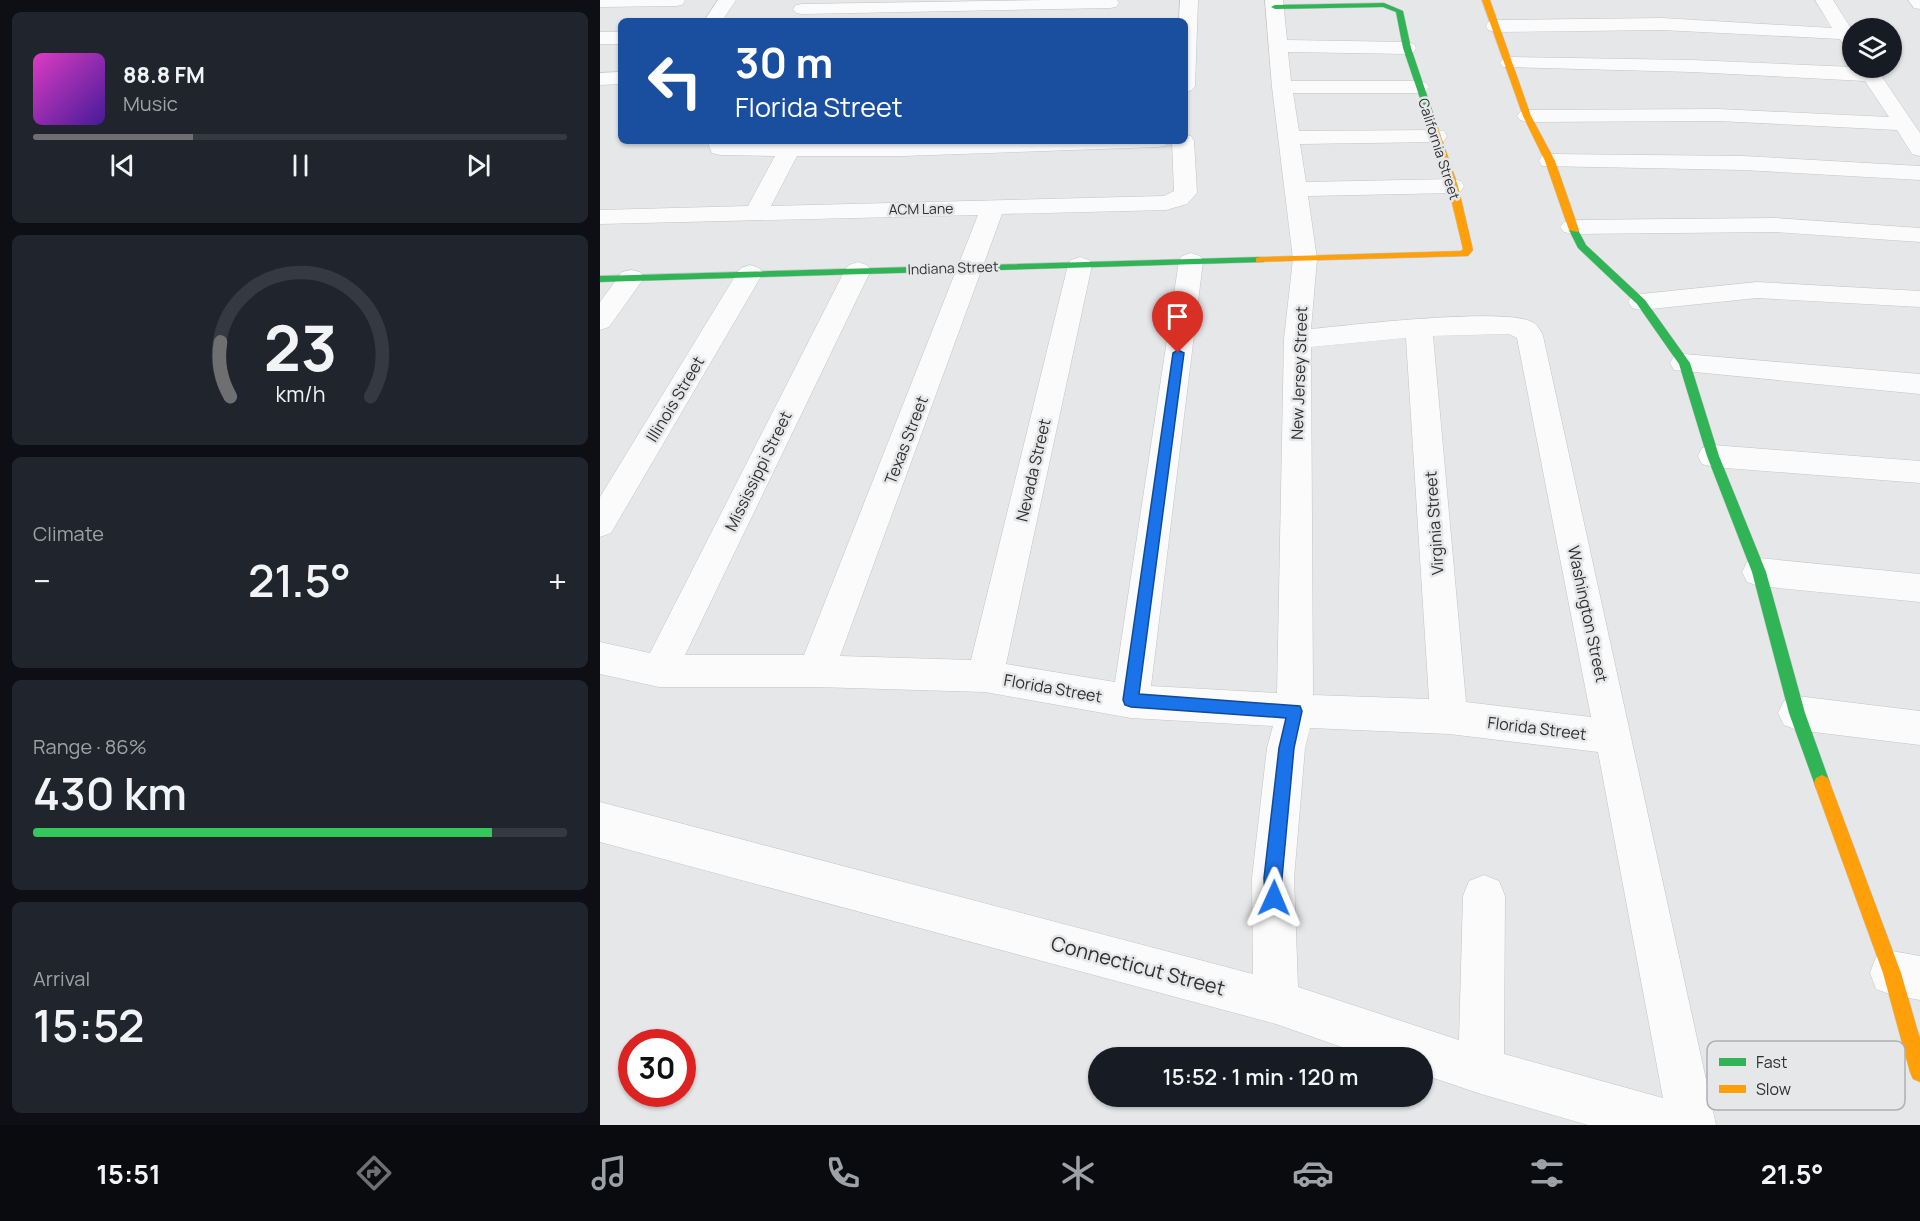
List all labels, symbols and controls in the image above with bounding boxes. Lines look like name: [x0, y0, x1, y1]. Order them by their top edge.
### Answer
map controls: [1842, 18, 1902, 78]
button: layers: [1842, 18, 1902, 78]
text: 30 m: [735, 33, 833, 91]
icon: left: [636, 42, 714, 120]
text: 88.8 FM: [123, 60, 205, 90]
text: Florida Street: [735, 88, 903, 125]
text: Music: [123, 90, 178, 117]
street label: California Street: [1414, 96, 1465, 202]
icon: previous: [106, 149, 139, 182]
icon: pause: [284, 149, 317, 182]
icon: next: [462, 149, 495, 182]
street label: ACM Lane: [889, 198, 953, 219]
street label: Indiana Street: [907, 256, 999, 279]
pin: [1152, 291, 1203, 353]
icon: arrive: [1161, 300, 1194, 333]
text: 23: [263, 304, 337, 390]
street label: New Jersey Street: [1286, 306, 1312, 440]
street label: Illinois Street: [641, 352, 709, 446]
text: km/h: [275, 379, 325, 408]
street label: Texas Street: [879, 393, 933, 487]
street label: Mississippi Street: [719, 407, 797, 535]
street label: Nevada Street: [1010, 416, 1056, 524]
street label: Virginia Street: [1419, 470, 1449, 576]
text: Climate: [33, 520, 104, 547]
street label: Washington Street: [1563, 544, 1613, 684]
text: 21.5°: [248, 549, 351, 611]
text: −: [33, 558, 51, 603]
text: +: [548, 558, 567, 603]
street label: Florida Street: [1002, 669, 1104, 707]
street label: Florida Street: [1486, 711, 1588, 745]
text: Range · 86%: [33, 733, 147, 760]
text: 430 km: [33, 762, 187, 824]
position arrow: [1242, 866, 1306, 930]
street label: Connecticut Street: [1048, 929, 1228, 1002]
text: Arrival: [33, 965, 90, 992]
text: 15:52: [33, 994, 144, 1056]
speed limit sign: 30: [618, 1029, 696, 1107]
legend: [1707, 1041, 1905, 1110]
text: Fast: [1756, 1051, 1787, 1073]
text: 15:52 · 1 min · 120 m: [1163, 1062, 1358, 1092]
text: Slow: [1756, 1078, 1791, 1100]
icon: directions: [353, 1152, 395, 1194]
icon: music: [588, 1152, 630, 1194]
icon: phone: [822, 1152, 864, 1194]
icon: climate: [1057, 1152, 1099, 1194]
icon: car: [1292, 1152, 1334, 1194]
icon: filters: [1526, 1152, 1568, 1194]
text: 15:51: [96, 1155, 161, 1192]
text: 21.5°: [1761, 1155, 1824, 1192]

